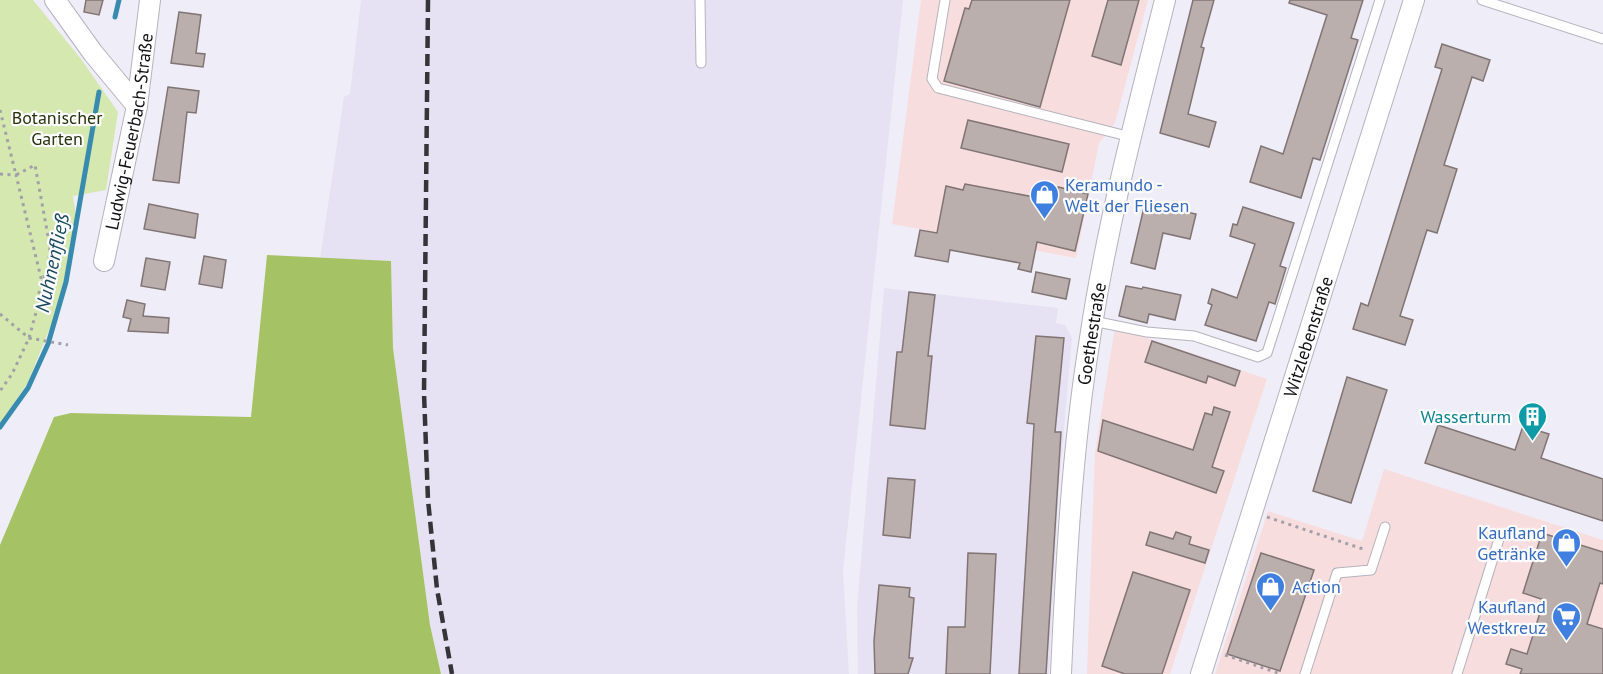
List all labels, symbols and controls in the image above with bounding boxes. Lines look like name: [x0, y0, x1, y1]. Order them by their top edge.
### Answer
street label: Ludwig-Feuerbach-Straße: [99, 32, 157, 232]
park label: Botanischer Garten: [12, 106, 102, 150]
place label: Keramundo - Welt der Fliesen: [1065, 173, 1189, 217]
shop icon: Keramundo - Welt der Fliesen: [1028, 178, 1060, 220]
water label: Nuhnenfließ: [29, 211, 75, 315]
street label: Witzlebenstraße: [1278, 273, 1338, 400]
street label: Goethestraße: [1072, 280, 1111, 386]
building icon: Wasserturm: [1516, 400, 1548, 442]
place label: Wasserturm: [1420, 405, 1511, 428]
place label: Kaufland Getränke: [1477, 521, 1546, 565]
shop icon: Kaufland Getränke: [1551, 526, 1583, 568]
shop icon: Action: [1255, 570, 1287, 612]
place label: Action: [1292, 575, 1341, 598]
place label: Kaufland Westkreuz: [1467, 595, 1546, 639]
supermarket icon: Kaufland Westkreuz: [1551, 600, 1583, 642]

